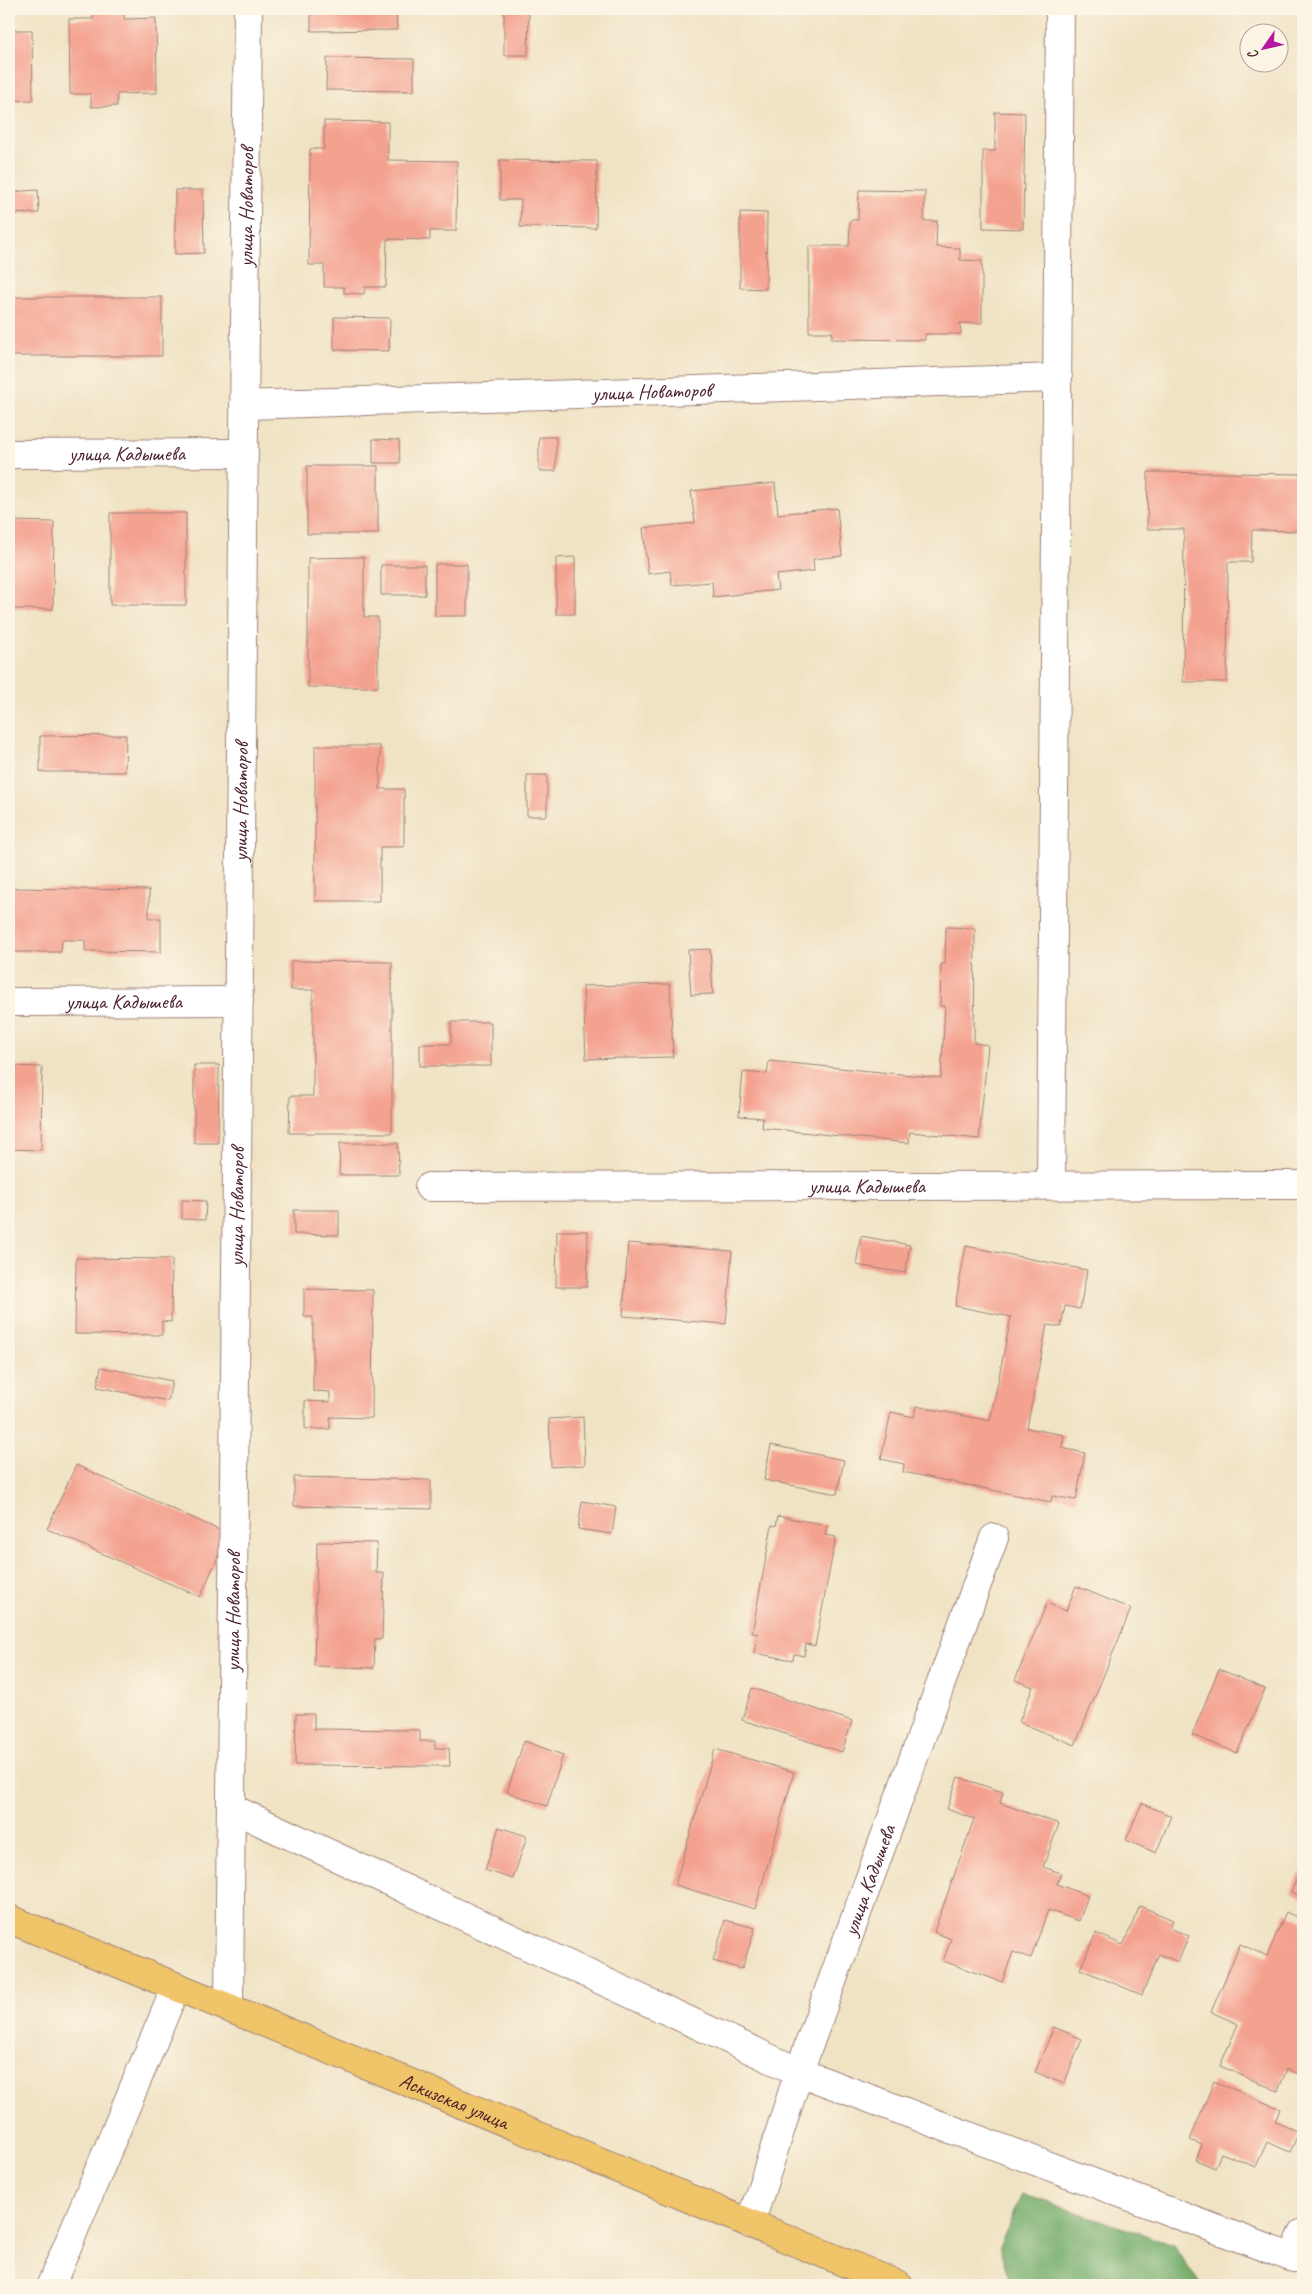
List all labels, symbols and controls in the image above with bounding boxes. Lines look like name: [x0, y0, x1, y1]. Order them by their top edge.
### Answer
north arrow: [1240, 22, 1290, 72]
text: С: [1243, 46, 1263, 63]
street label: улица Новаторов: [233, 143, 260, 269]
street label: улица Новаторов: [590, 376, 717, 407]
street label: улица Кадышева: [67, 440, 187, 467]
street label: улица Новаторов: [227, 738, 254, 864]
street label: улица Кадышева: [64, 988, 184, 1015]
street label: улица Новаторов: [223, 1143, 250, 1269]
street label: улица Кадышева: [807, 1173, 927, 1199]
street label: улица Новаторов: [219, 1548, 246, 1674]
street label: улица Кадышева: [836, 1820, 902, 1941]
street label: Аскизская улица: [396, 2067, 515, 2136]

